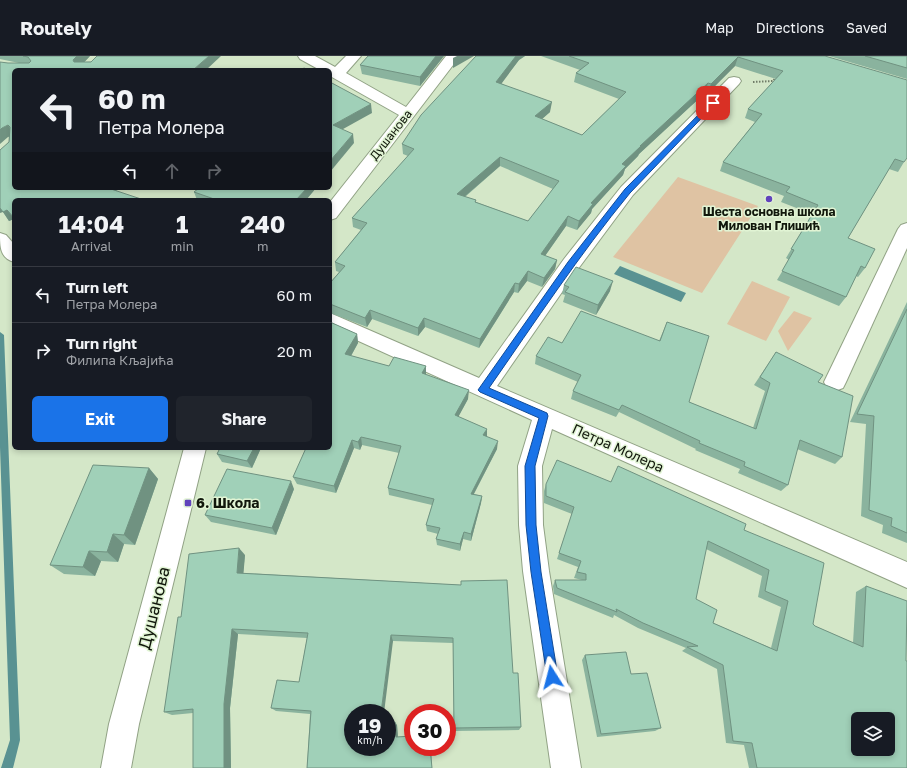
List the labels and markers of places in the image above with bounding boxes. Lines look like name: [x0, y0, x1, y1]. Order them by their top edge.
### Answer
pin: [696, 86, 730, 120]
marker: Шеста основна школа Милован Глишић: [764, 194, 774, 204]
place label: Шеста основна школа Милован Глишић: [703, 204, 835, 233]
place label: 6. Школа: [196, 494, 259, 511]
marker: 6. Школа: [183, 498, 193, 508]

